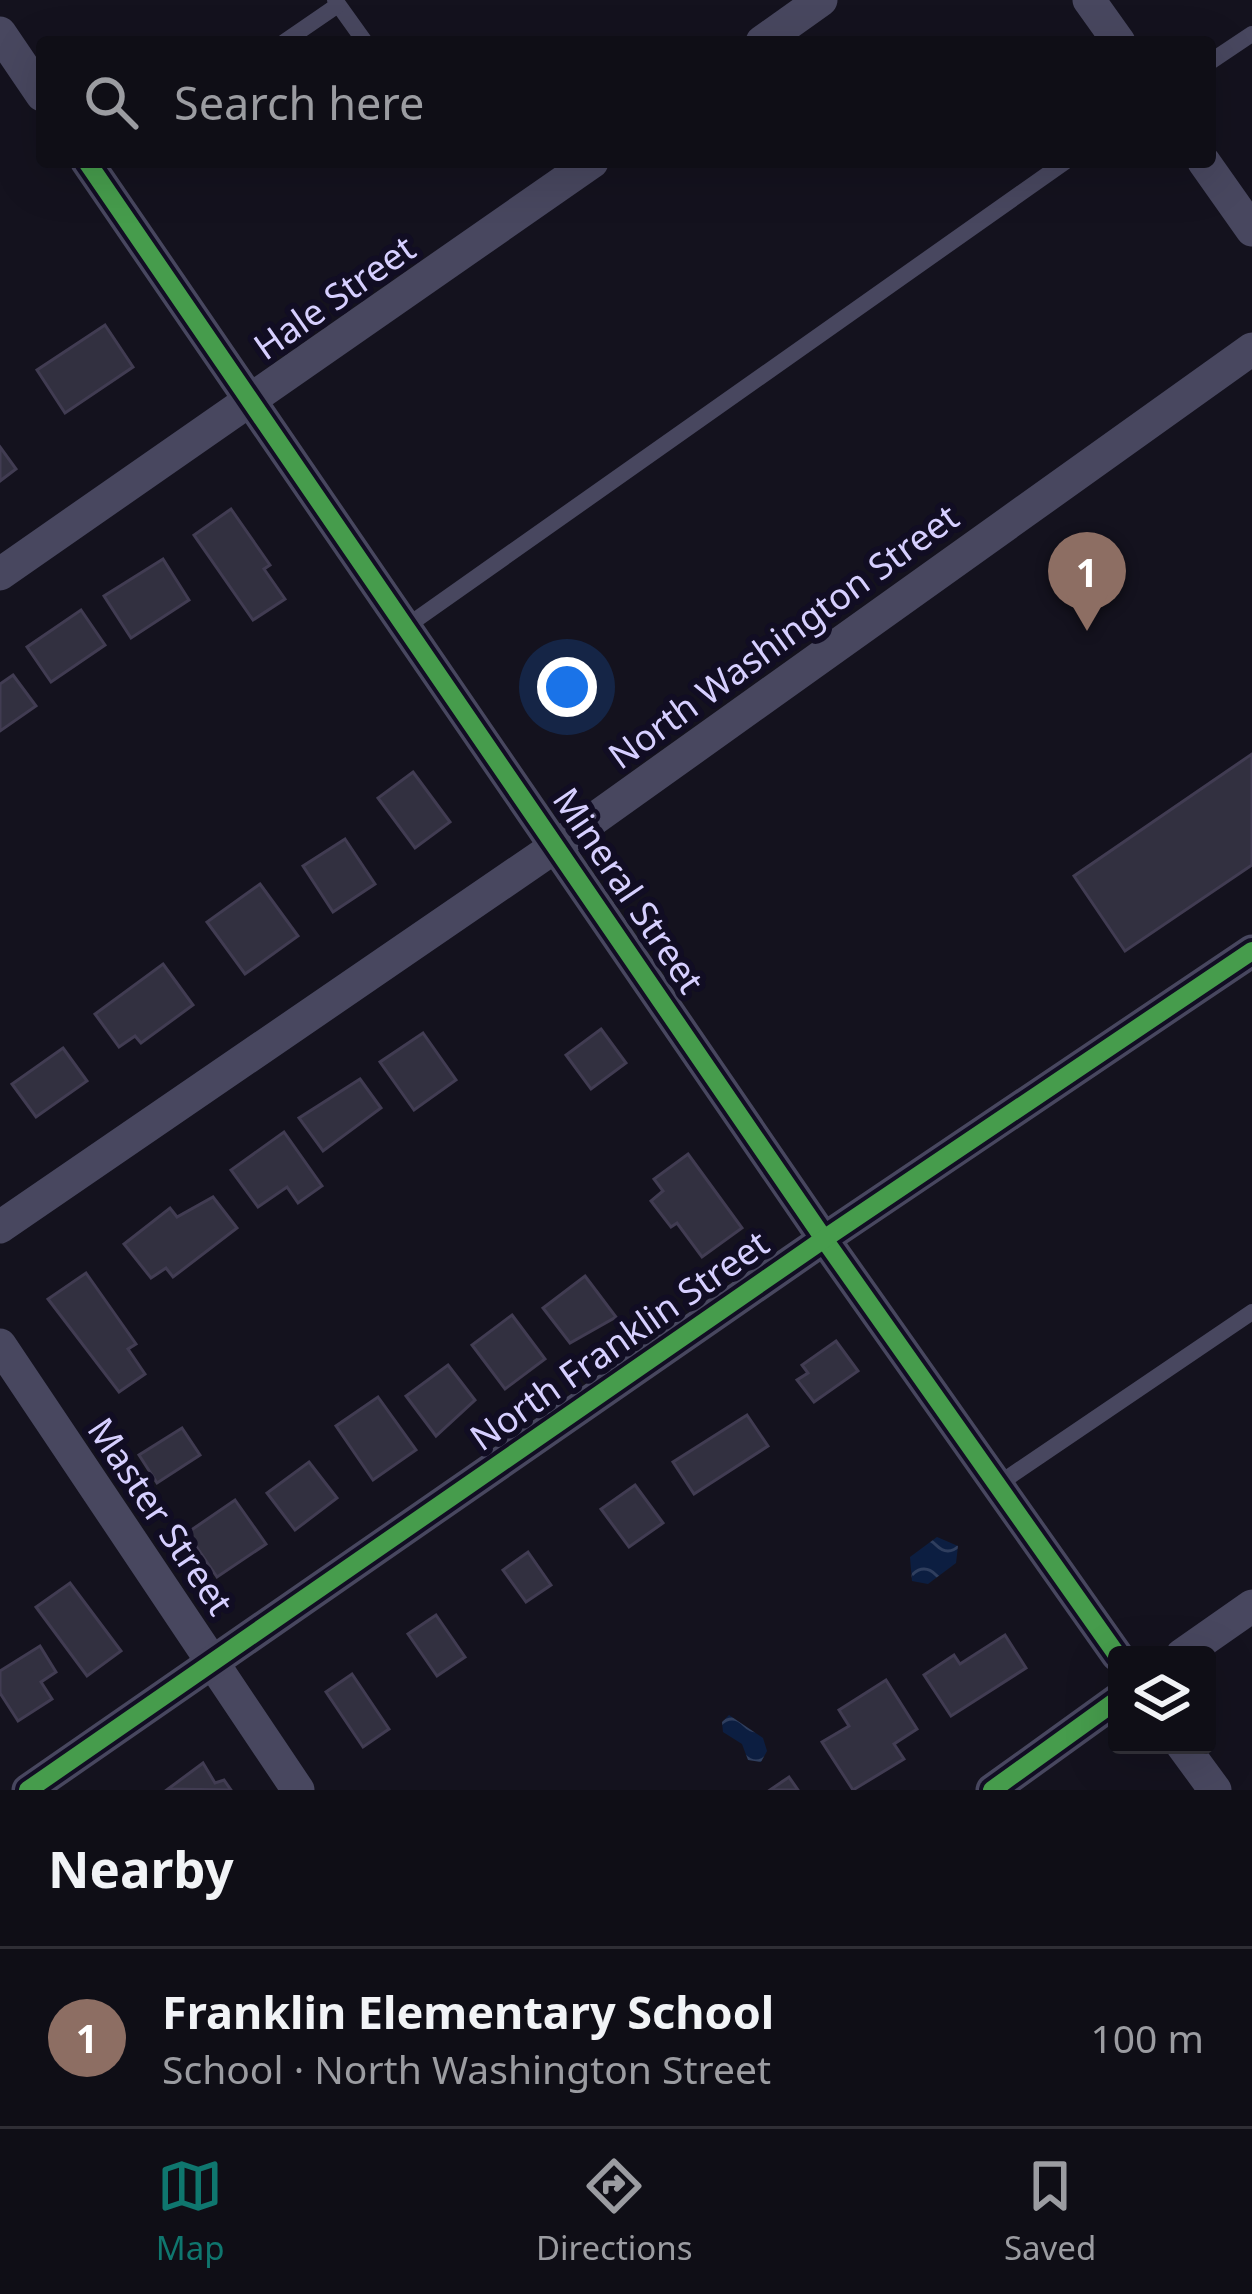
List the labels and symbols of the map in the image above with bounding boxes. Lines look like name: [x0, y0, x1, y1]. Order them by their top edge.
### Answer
street label: Hale Street: [244, 223, 424, 371]
street label: North Washington Street: [598, 492, 968, 780]
pin: 1: [1048, 532, 1126, 631]
your location: [537, 657, 597, 717]
street label: Mineral Street: [542, 778, 716, 1002]
street label: North Franklin Street: [460, 1218, 778, 1462]
street label: Master Street: [77, 1408, 245, 1624]

